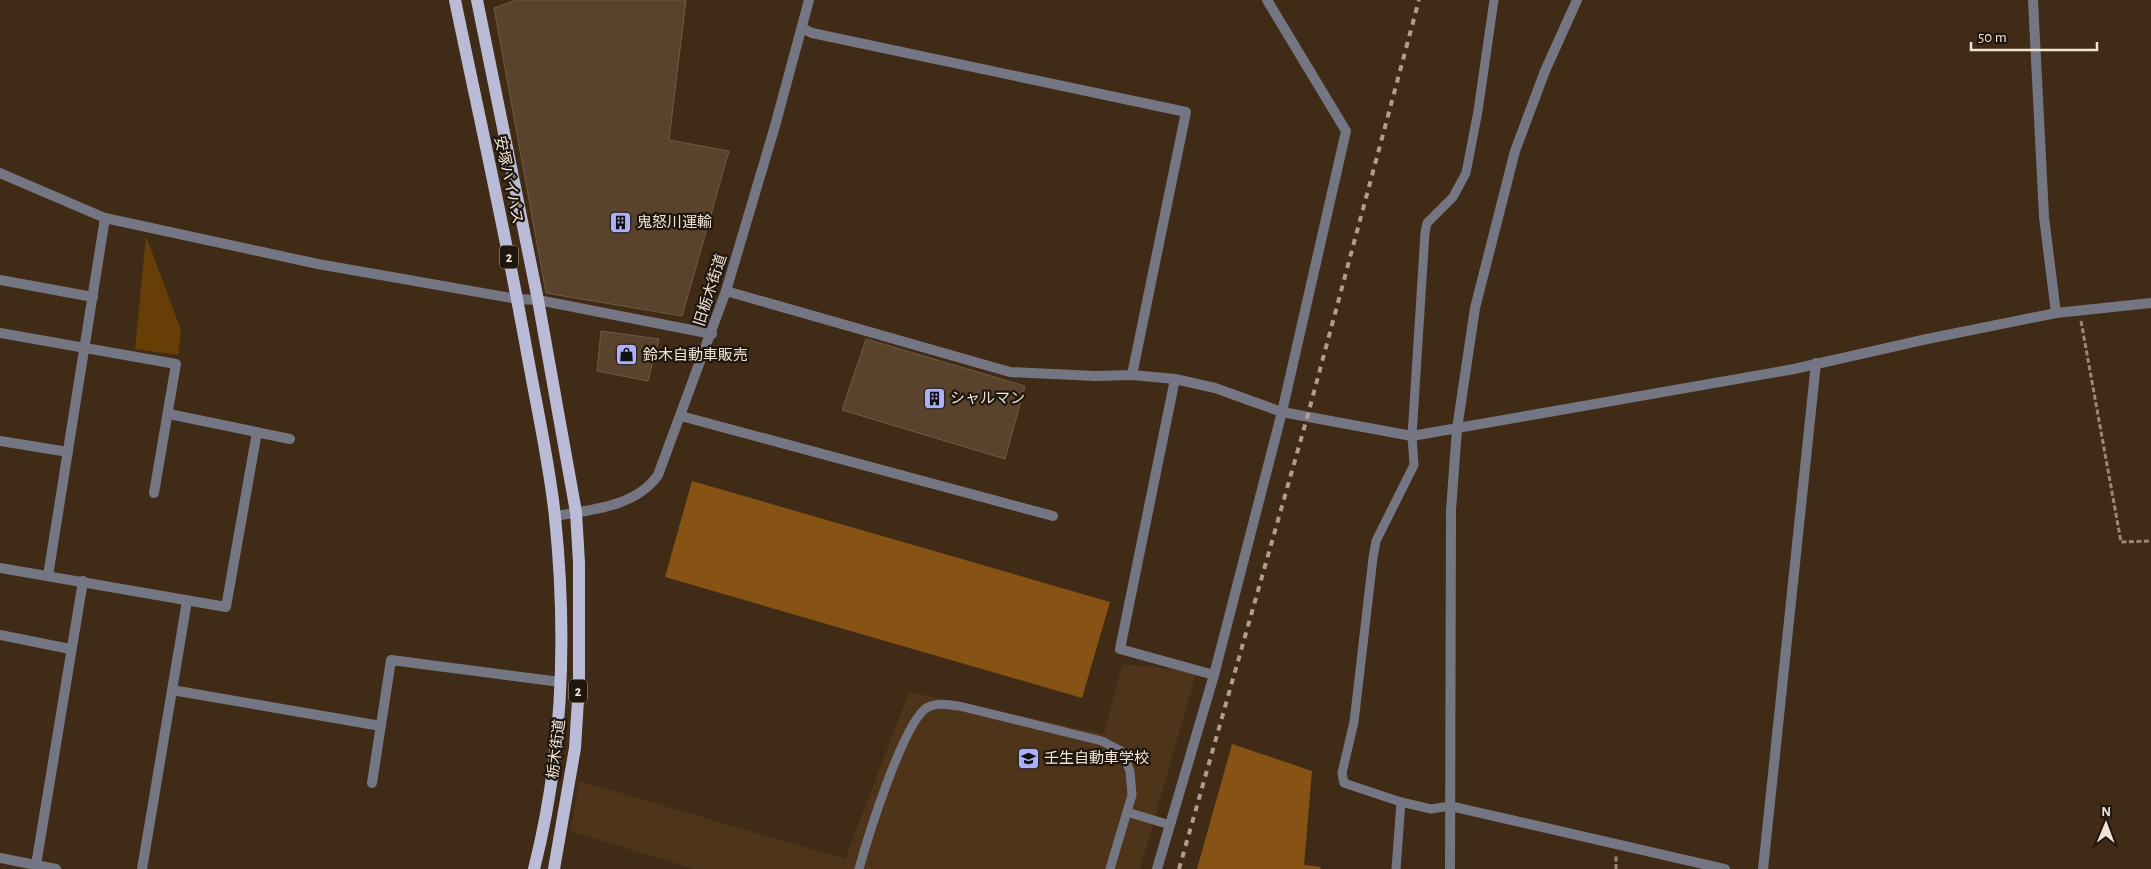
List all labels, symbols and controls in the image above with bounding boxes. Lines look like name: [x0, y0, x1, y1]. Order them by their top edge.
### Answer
scale bar: [1971, 20, 2097, 52]
text: 50 m: [1978, 30, 2007, 45]
street label: 安塚バイパス: [492, 134, 526, 226]
building icon: 鬼怒川運輸: [609, 210, 633, 234]
place label: 鬼怒川運輸: [637, 213, 712, 230]
road number: 2: [500, 246, 518, 268]
street label: 旧栃木街道: [691, 252, 729, 328]
shop icon: 鈴木自動車販売: [615, 343, 639, 367]
place label: 鈴木自動車販売: [643, 347, 748, 363]
building icon: シャルマン: [922, 386, 946, 410]
place label: シャルマン: [950, 391, 1025, 406]
road number: 2: [569, 679, 587, 702]
street label: 栃木街道: [544, 718, 568, 780]
school or university icon: 壬生自動車学校: [1016, 746, 1040, 770]
place label: 壬生自動車学校: [1044, 750, 1149, 766]
north arrow: [2081, 799, 2131, 849]
text: N: [2101, 805, 2111, 819]

